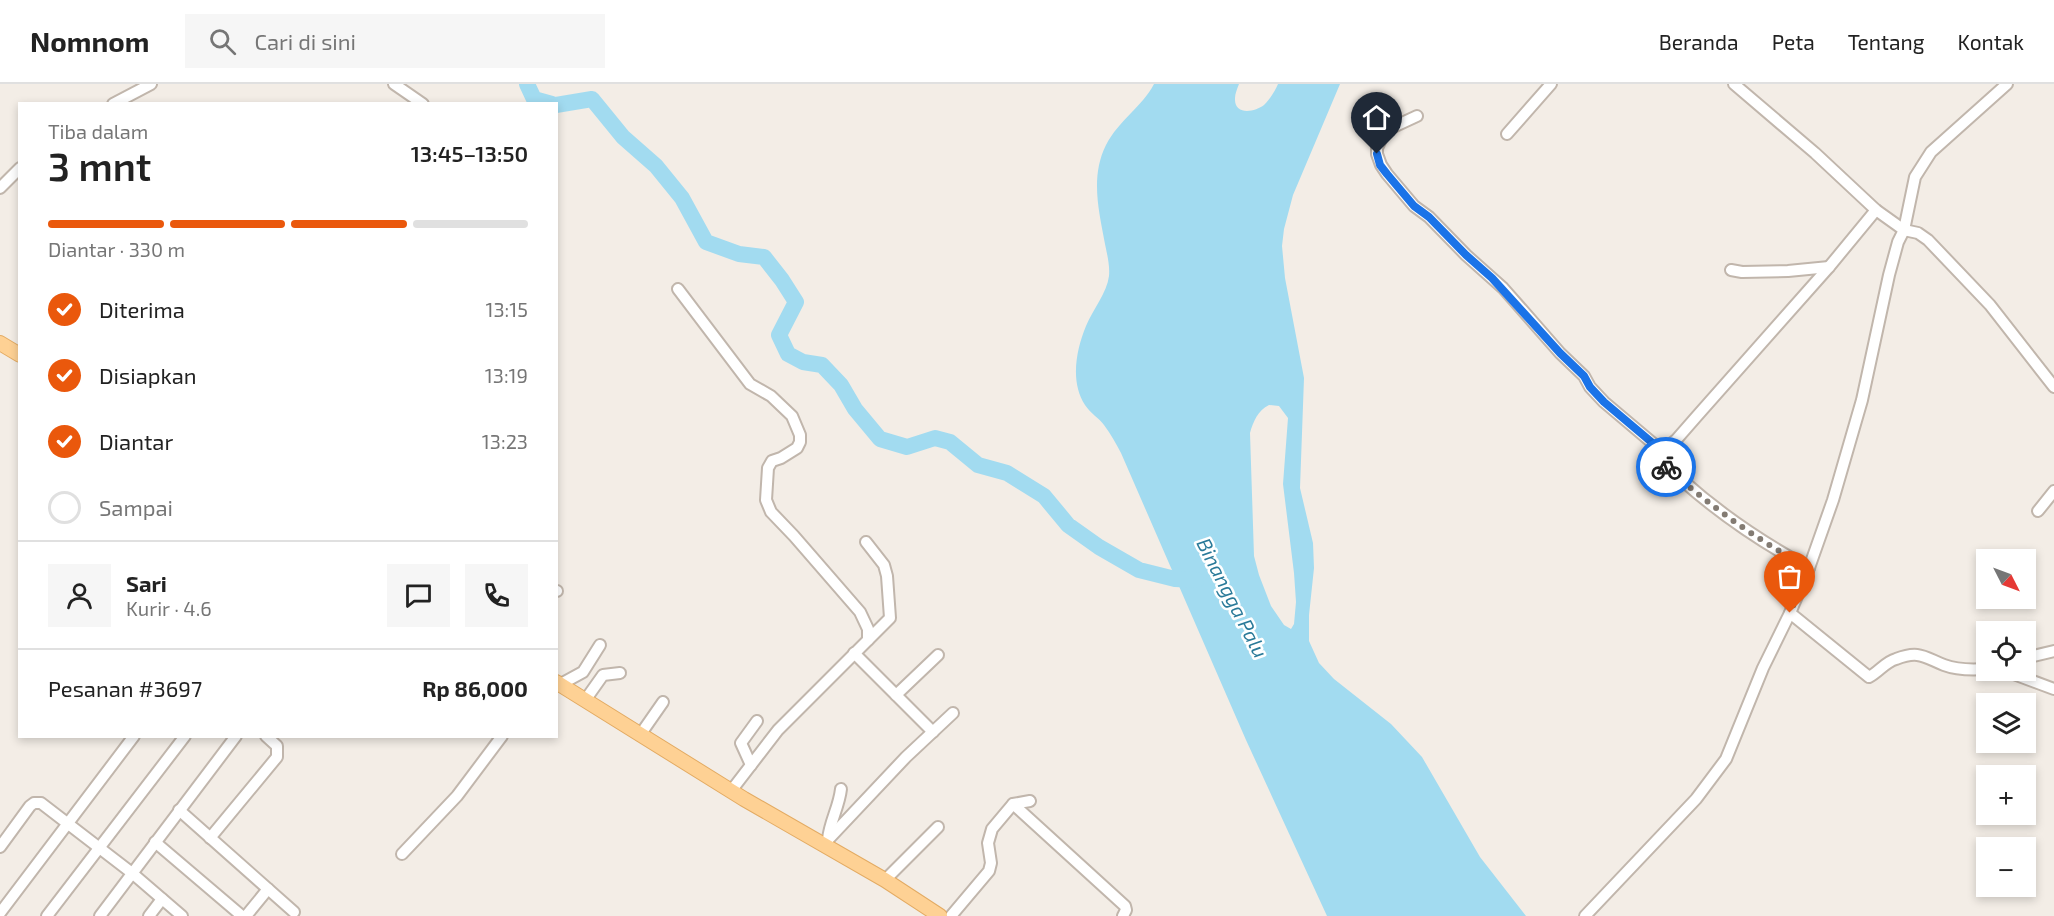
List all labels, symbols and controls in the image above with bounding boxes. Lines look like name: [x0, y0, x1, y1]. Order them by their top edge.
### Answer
search box: [185, 14, 605, 68]
text: Nomnom: [30, 24, 149, 58]
icon: search: [206, 25, 239, 58]
text: Cari di sini: [254, 28, 356, 54]
text: Beranda: [1659, 29, 1739, 54]
text: Peta: [1772, 29, 1815, 54]
text: Tentang: [1848, 29, 1925, 54]
text: Kontak: [1958, 29, 2024, 54]
pin: [1351, 92, 1402, 154]
icon: home: [1360, 101, 1393, 134]
text: Tiba dalam: [48, 119, 148, 143]
text: 13:45–13:50: [411, 140, 528, 166]
text: 3 mnt: [48, 142, 151, 189]
text: Diantar · 330 m: [48, 237, 185, 261]
icon: check: [48, 293, 81, 326]
text: Diterima: [99, 296, 185, 322]
text: 13:15: [486, 297, 528, 321]
icon: check: [48, 359, 81, 392]
text: Disiapkan: [99, 362, 197, 388]
text: 13:19: [485, 363, 528, 387]
icon: check: [48, 425, 81, 458]
text: Diantar: [99, 428, 173, 454]
text: 13:23: [482, 429, 528, 453]
courier: [1636, 437, 1696, 497]
icon: bike: [1650, 451, 1683, 484]
text: Sampai: [99, 494, 173, 520]
water label: Binangga Palu: [1192, 534, 1273, 661]
north arrow: [1976, 549, 2036, 609]
map controls: [1976, 549, 2036, 897]
pin: [1764, 551, 1815, 613]
icon: bag: [1773, 560, 1806, 593]
button: person: [48, 564, 111, 627]
button: chat: [387, 564, 450, 627]
button: phone: [465, 564, 528, 627]
text: Sari: [126, 570, 167, 596]
text: Kurir · 4.6: [126, 596, 212, 620]
button: locate: [1976, 621, 2036, 681]
text: Pesanan #3697: [48, 675, 202, 701]
text: Rp 86,000: [422, 675, 528, 701]
button: layers: [1976, 693, 2036, 753]
button: +: [1976, 765, 2036, 825]
button: −: [1976, 837, 2036, 897]

